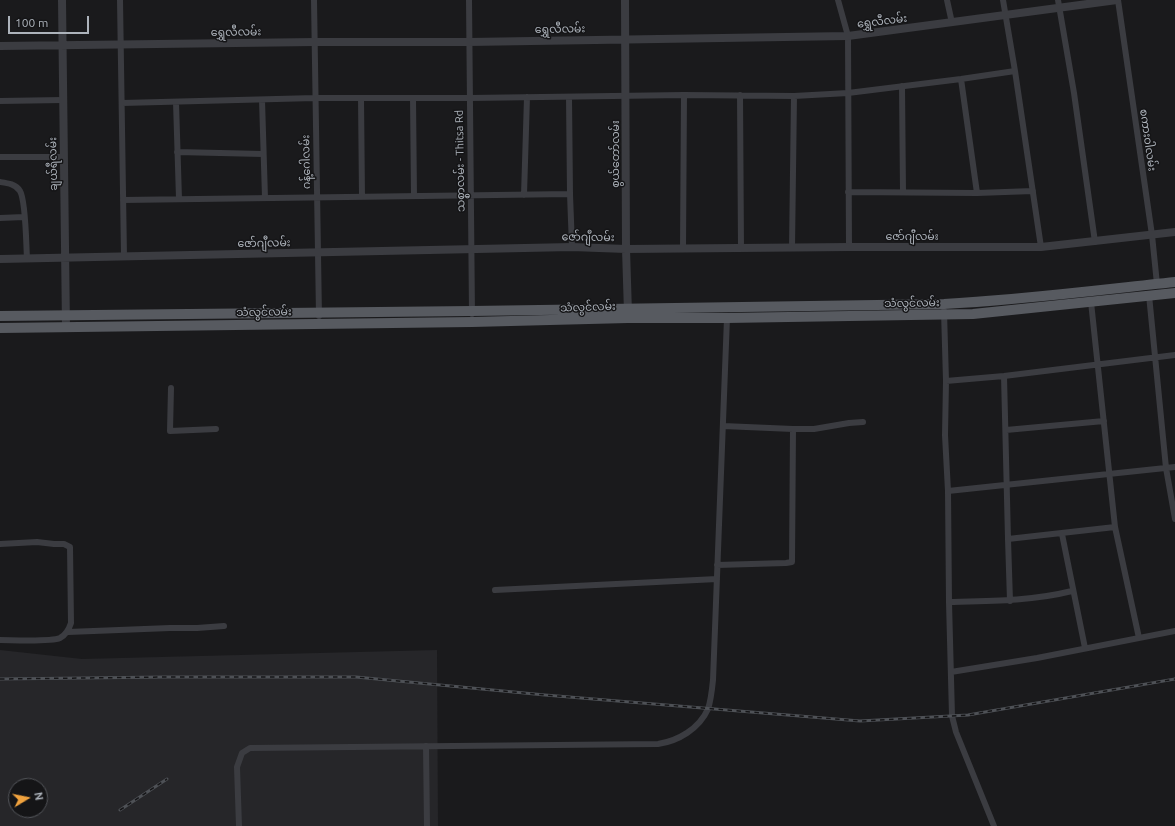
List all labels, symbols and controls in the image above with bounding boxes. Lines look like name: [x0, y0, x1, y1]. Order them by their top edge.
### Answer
scale bar: [10, 8, 91, 34]
street label: ရွှေလီလမ်း: [856, 11, 908, 31]
text: 100 m: [15, 16, 48, 29]
street label: ရွှေလီလမ်း: [535, 22, 585, 36]
street label: ရွှေလီလမ်း: [211, 25, 261, 39]
street label: စကားဝါလမ်း: [1137, 108, 1159, 172]
street label: သစ္စာလမ်း - Thitsa Rd: [453, 110, 467, 212]
street label: စွယ်တော်လမ်း: [608, 120, 622, 188]
street label: ဂန့်ဂေါလမ်း: [299, 135, 313, 189]
street label: ချယ်ရီလမ်း: [46, 137, 60, 191]
street label: ဇော်ဂျီလမ်း: [885, 229, 939, 243]
street label: ဇော်ဂျီလမ်း: [561, 230, 615, 244]
street label: ဇော်ဂျီလမ်း: [237, 236, 291, 250]
street label: သံလွင်လမ်း: [884, 296, 940, 310]
street label: သံလွင်လမ်း: [560, 299, 616, 315]
street label: သံလွင်လမ်း: [236, 305, 292, 319]
north arrow: [8, 778, 48, 818]
text: N: [32, 791, 45, 801]

